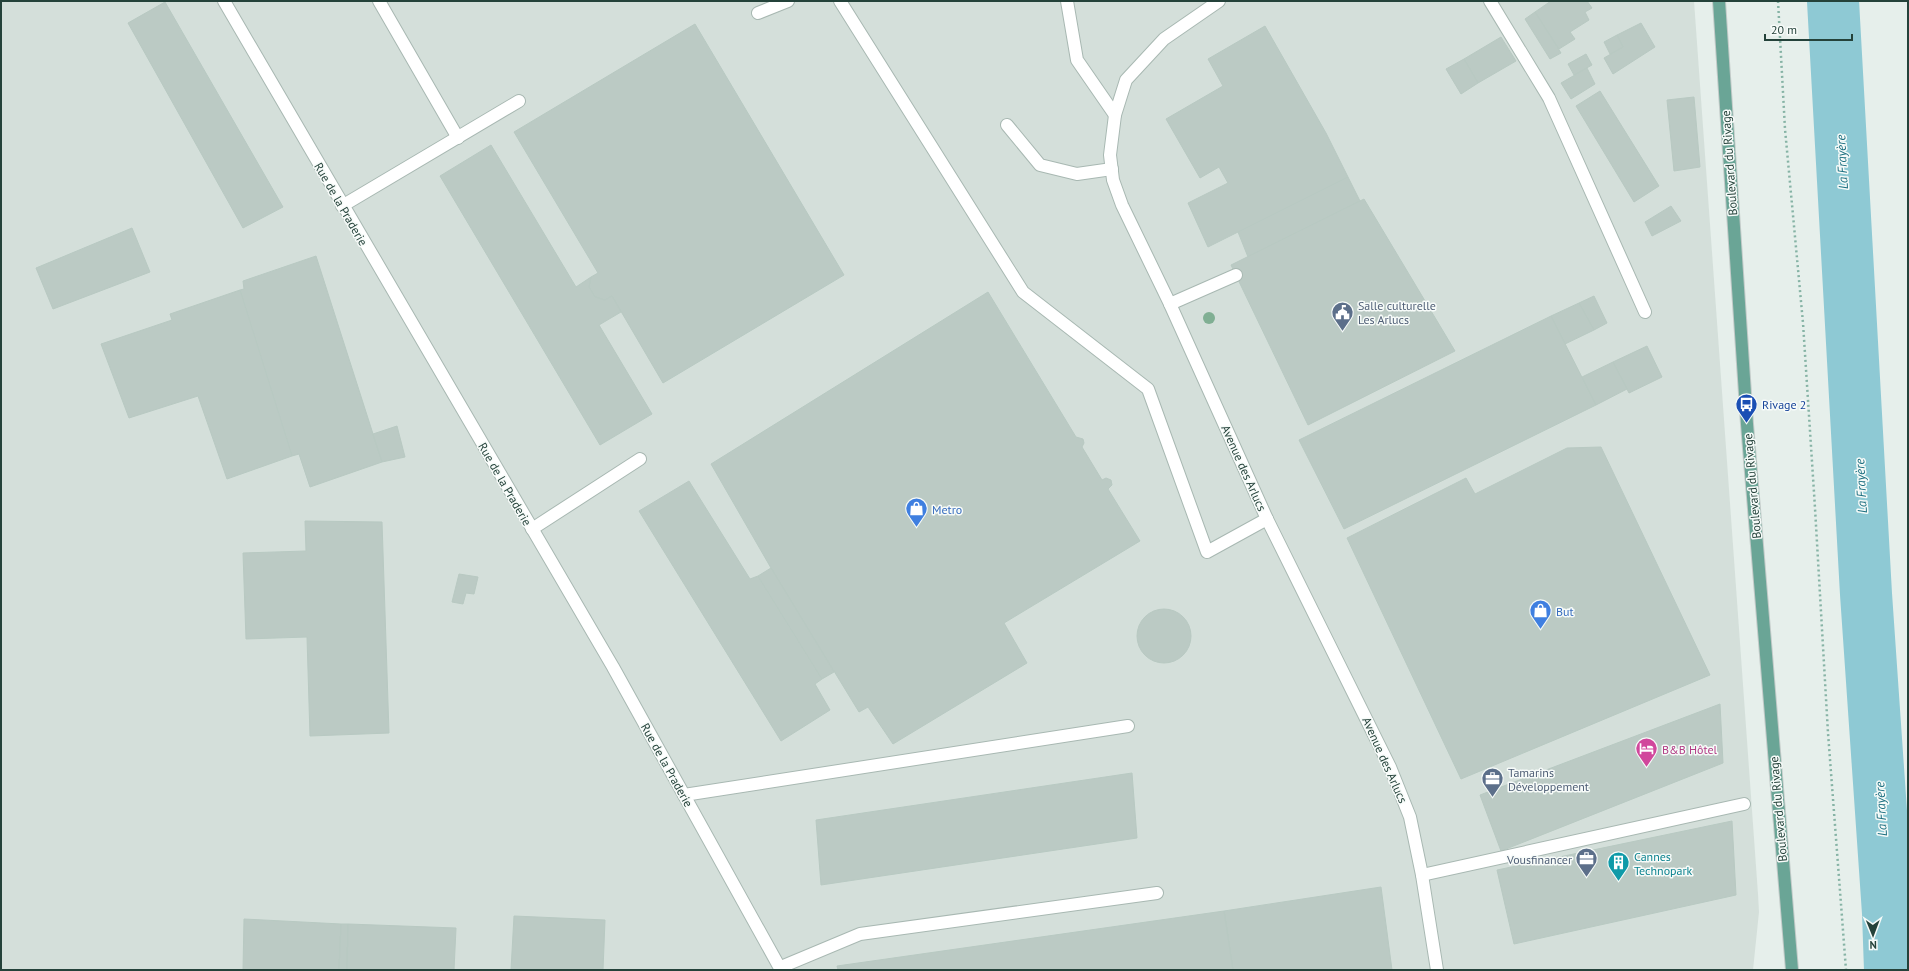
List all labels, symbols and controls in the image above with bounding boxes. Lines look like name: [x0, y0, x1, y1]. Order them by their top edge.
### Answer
scale bar: [1765, 16, 1852, 42]
text: 20 m: [1771, 22, 1797, 37]
street label: Boulevard du Rivage: [1718, 110, 1740, 216]
water label: La Frayère: [1832, 134, 1852, 190]
street label: Rue de la Praderie: [311, 160, 371, 248]
place label: Salle culturelle Les Arlucs: [1358, 298, 1436, 327]
public building icon: Salle culturelle Les Arlucs: [1330, 299, 1356, 332]
bus stop icon: Rivage 2: [1734, 391, 1760, 424]
place label: Rivage 2: [1762, 397, 1806, 412]
street label: Avenue des Arlucs: [1218, 423, 1270, 513]
street label: Boulevard du Rivage: [1740, 433, 1764, 539]
street label: Rue de la Praderie: [475, 440, 535, 528]
water label: La Frayère: [1851, 458, 1871, 514]
shop icon: Metro: [903, 496, 929, 529]
place label: Metro: [932, 502, 962, 517]
shop icon: But: [1527, 598, 1553, 631]
place label: But: [1556, 604, 1574, 619]
street label: Avenue des Arlucs: [1359, 715, 1411, 805]
street label: Rue de la Praderie: [638, 720, 696, 810]
hotel icon: B&B Hôtel: [1634, 736, 1660, 769]
place label: B&B Hôtel: [1662, 742, 1718, 757]
street label: Boulevard du Rivage: [1766, 756, 1790, 862]
place label: Tamarins Développement: [1508, 765, 1589, 794]
office icon: Tamarins Développement: [1479, 766, 1505, 799]
water label: La Frayère: [1871, 781, 1891, 837]
office icon: Vousfinancer: [1574, 846, 1600, 879]
place label: Cannes Technopark: [1634, 849, 1693, 878]
building icon: Cannes Technopark: [1605, 850, 1631, 883]
place label: Vousfinancer: [1506, 852, 1572, 867]
north arrow: [1853, 915, 1893, 955]
text: N: [1869, 938, 1877, 952]

